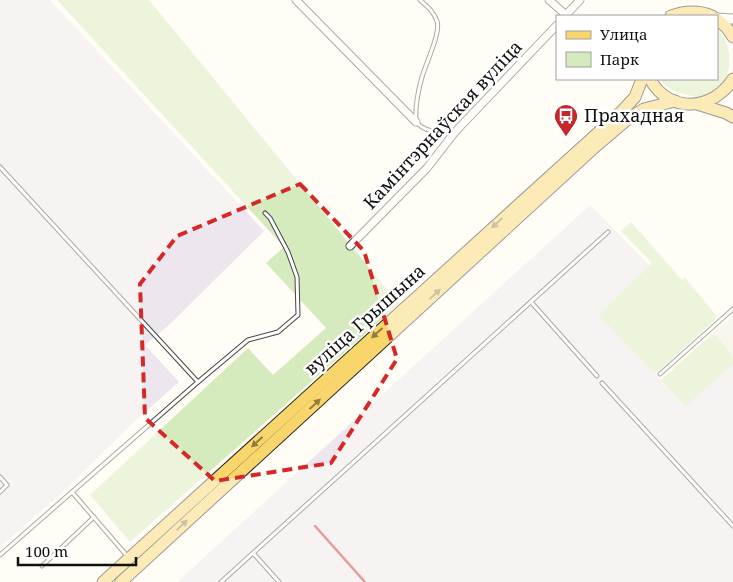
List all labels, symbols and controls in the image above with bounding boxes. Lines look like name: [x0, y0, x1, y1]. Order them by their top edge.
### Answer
legend: [556, 15, 718, 80]
text: Улица: [600, 24, 648, 44]
street label: Камінтэрнаўская вуліца: [358, 35, 527, 214]
text: Парк: [600, 49, 639, 69]
bus stop icon: Прахадная: [553, 103, 579, 137]
place label: Прахадная: [584, 103, 684, 127]
one-way arrow: [491, 218, 504, 229]
street label: вуліца Грышына: [299, 259, 430, 380]
one-way arrow: [428, 288, 440, 300]
one-way arrow: [371, 327, 384, 338]
one-way arrow: [309, 398, 321, 410]
one-way arrow: [251, 436, 263, 448]
one-way arrow: [176, 519, 188, 531]
scale bar: [18, 534, 135, 566]
text: 100 m: [25, 541, 68, 561]

